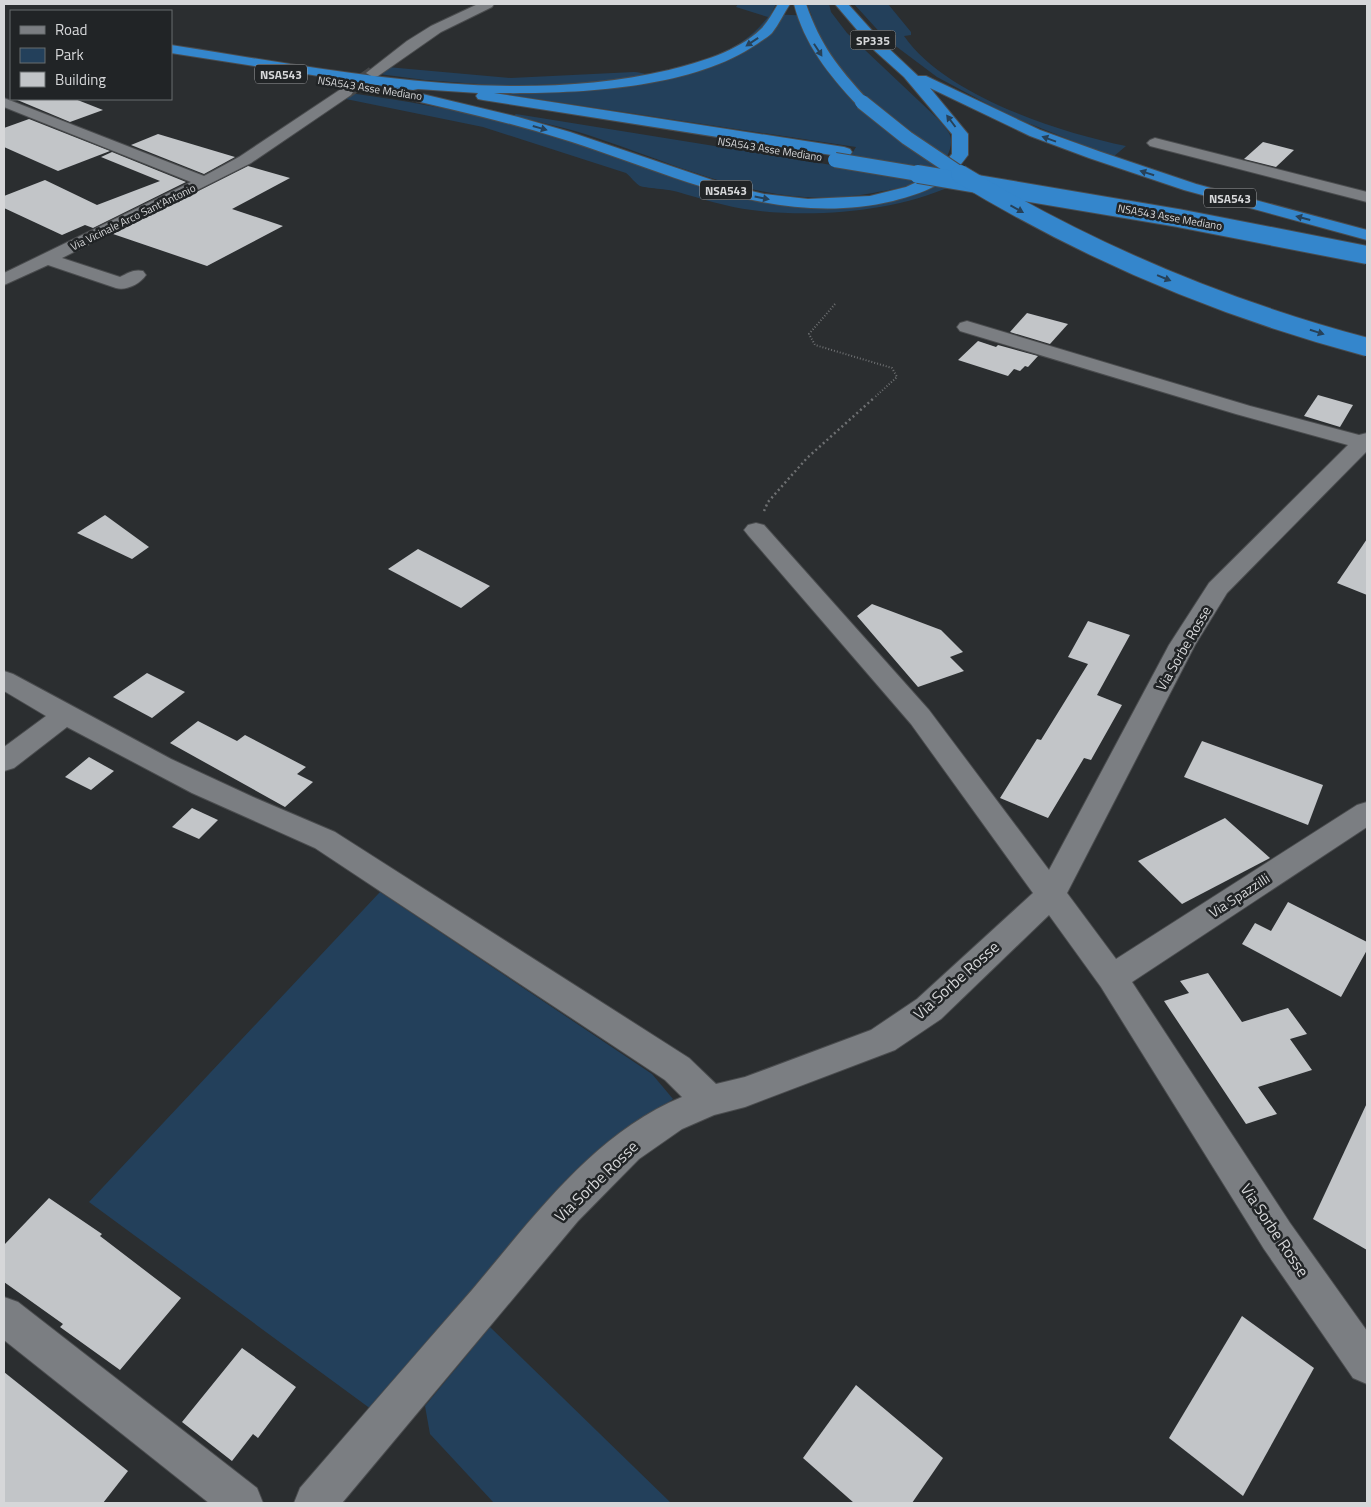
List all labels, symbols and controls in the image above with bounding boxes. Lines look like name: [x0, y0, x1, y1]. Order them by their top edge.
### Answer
legend: [10, 10, 172, 100]
text: Road: [55, 18, 87, 41]
road number: SP335: [850, 30, 896, 50]
one-way arrow: [745, 37, 759, 47]
text: Park: [55, 43, 84, 66]
one-way arrow: [814, 44, 823, 57]
road number: NSA543: [255, 64, 307, 84]
text: Building: [55, 68, 106, 91]
street label: NSA543 Asse Mediano: [317, 72, 424, 104]
one-way arrow: [945, 115, 956, 128]
one-way arrow: [533, 124, 548, 132]
street label: NSA543 Asse Mediano: [717, 133, 824, 165]
one-way arrow: [1041, 135, 1056, 143]
one-way arrow: [1140, 168, 1155, 176]
street label: Via Vicinale Arco Sant'Antonio: [68, 180, 198, 254]
road number: NSA543: [700, 180, 752, 200]
road number: NSA543: [1204, 188, 1256, 208]
one-way arrow: [754, 194, 770, 202]
street label: NSA543 Asse Mediano: [1117, 200, 1224, 234]
one-way arrow: [1009, 205, 1024, 213]
one-way arrow: [1296, 213, 1311, 221]
one-way arrow: [1157, 274, 1171, 282]
one-way arrow: [1309, 329, 1324, 336]
street label: Via Sorbe Rosse: [1150, 602, 1216, 694]
street label: Via Spazzilli: [1204, 868, 1274, 922]
street label: Via Sorbe Rosse: [908, 935, 1004, 1025]
street label: Via Sorbe Rosse: [549, 1135, 643, 1227]
street label: Via Sorbe Rosse: [1235, 1178, 1315, 1282]

